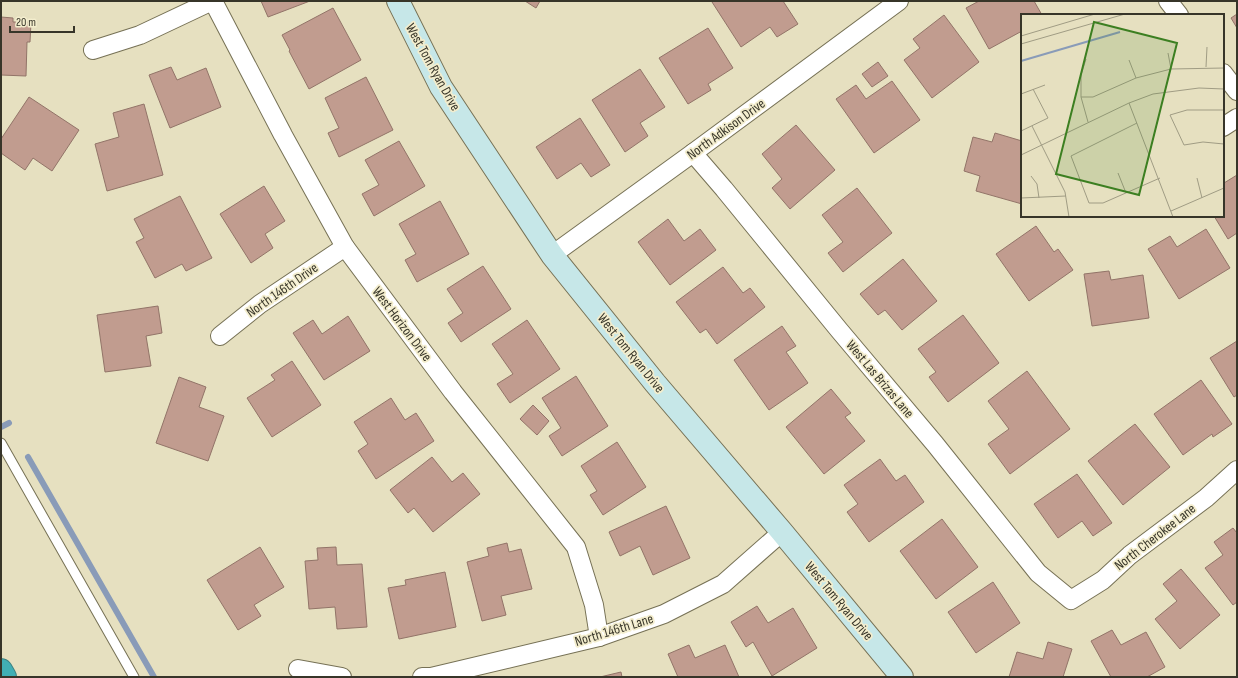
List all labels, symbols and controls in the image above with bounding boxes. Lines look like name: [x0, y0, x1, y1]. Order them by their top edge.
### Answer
scale bar: [10, 8, 74, 34]
inset map: [1021, 14, 1224, 217]
text: 20 m: [16, 15, 36, 30]
street label: West Tom Ryan Drive: [402, 20, 464, 114]
street label: North Adkison Drive: [683, 95, 769, 163]
street label: North 146th Drive: [243, 259, 321, 321]
street label: West Horizon Drive: [368, 283, 436, 365]
street label: West Tom Ryan Drive: [594, 310, 668, 396]
street label: West Las Brizas Lane: [842, 337, 918, 421]
street label: North Cherokee Lane: [1111, 500, 1199, 574]
street label: West Tom Ryan Drive: [801, 558, 877, 644]
street label: North 146th Lane: [573, 610, 655, 650]

